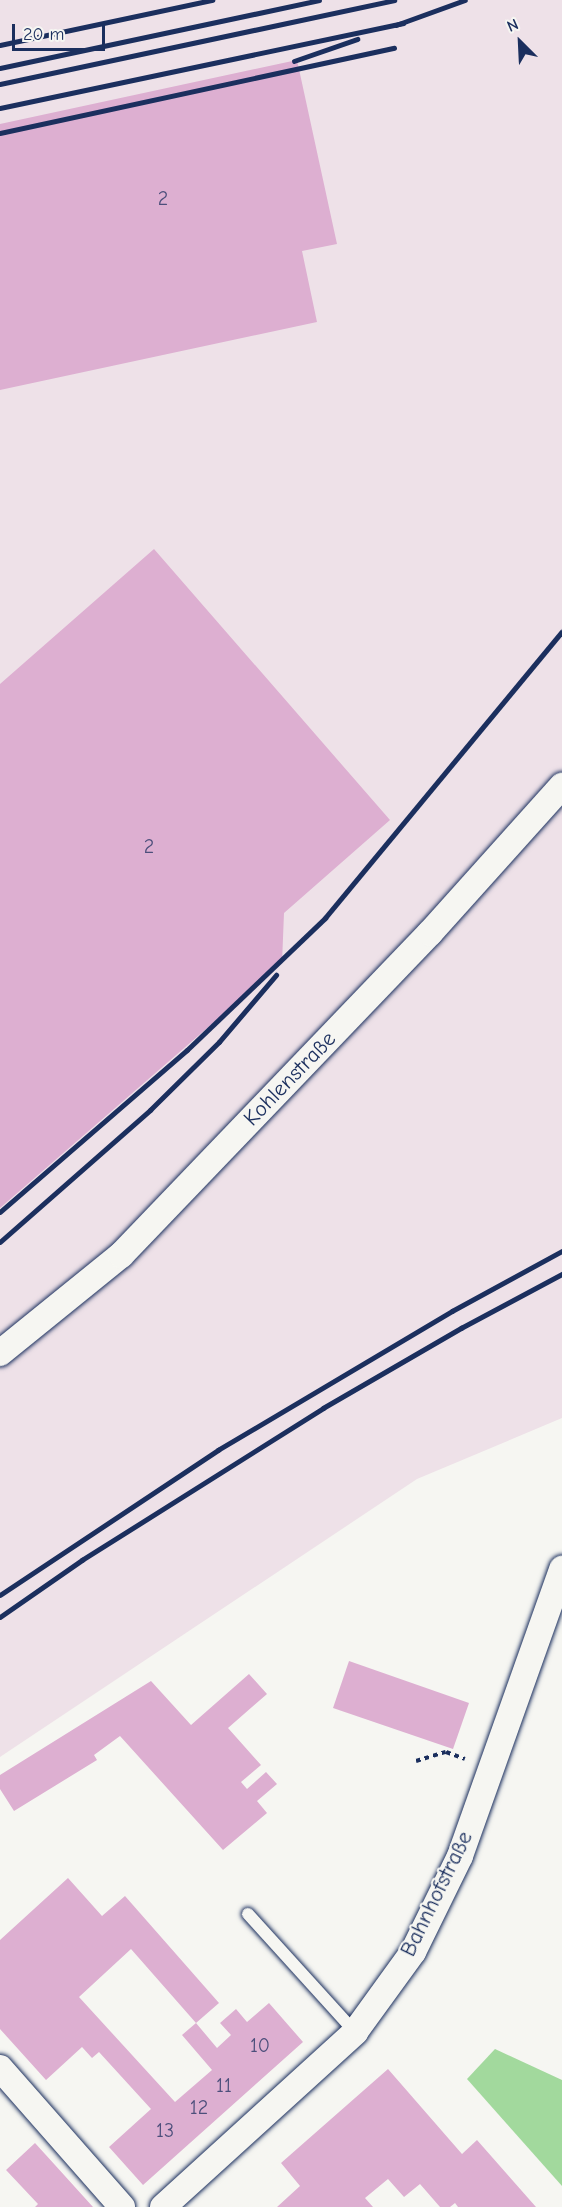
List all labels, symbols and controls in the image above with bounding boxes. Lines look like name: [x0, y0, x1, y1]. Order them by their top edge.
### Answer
scale bar: [15, 12, 108, 50]
north arrow: [490, 12, 550, 72]
text: N: [504, 15, 521, 36]
text: 20 m: [23, 24, 64, 45]
house number: 2: [158, 186, 168, 210]
house number: 2: [144, 834, 154, 858]
street label: Kohlenstraße: [238, 1026, 342, 1132]
street label: Bahnhofstraße: [395, 1827, 479, 1961]
house number: 10: [250, 2033, 270, 2057]
house number: 11: [216, 2073, 232, 2097]
house number: 12: [190, 2095, 208, 2119]
house number: 13: [156, 2118, 174, 2142]

